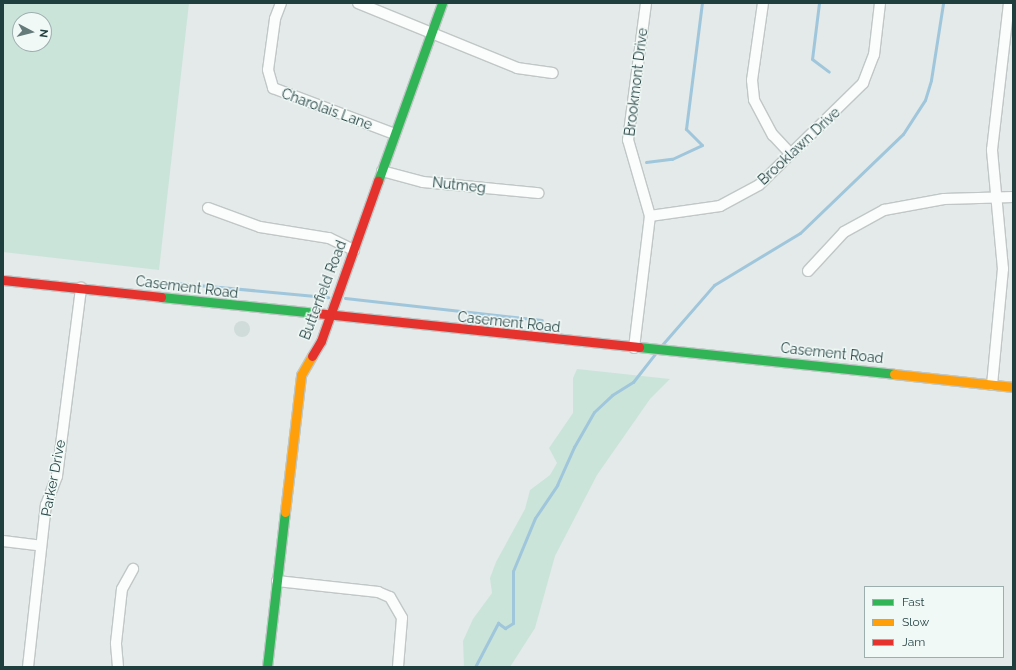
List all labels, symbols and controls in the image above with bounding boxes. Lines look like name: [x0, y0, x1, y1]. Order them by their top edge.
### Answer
north arrow: [12, 12, 52, 52]
street label: Brookmont Drive: [621, 27, 651, 137]
text: N: [36, 28, 50, 38]
street label: Charolais Lane: [279, 85, 375, 133]
street label: Brooklawn Drive: [755, 104, 843, 188]
street label: Nutmeg: [431, 174, 487, 196]
street label: Butterfield Road: [296, 238, 350, 342]
street label: Casement Road: [135, 272, 239, 302]
street label: Casement Road: [457, 308, 561, 336]
street label: Casement Road: [780, 339, 884, 367]
street label: Parker Drive: [37, 438, 69, 518]
legend: [864, 586, 1004, 658]
text: Fast: [902, 595, 925, 609]
text: Slow: [902, 615, 929, 629]
text: Jam: [902, 635, 925, 649]

